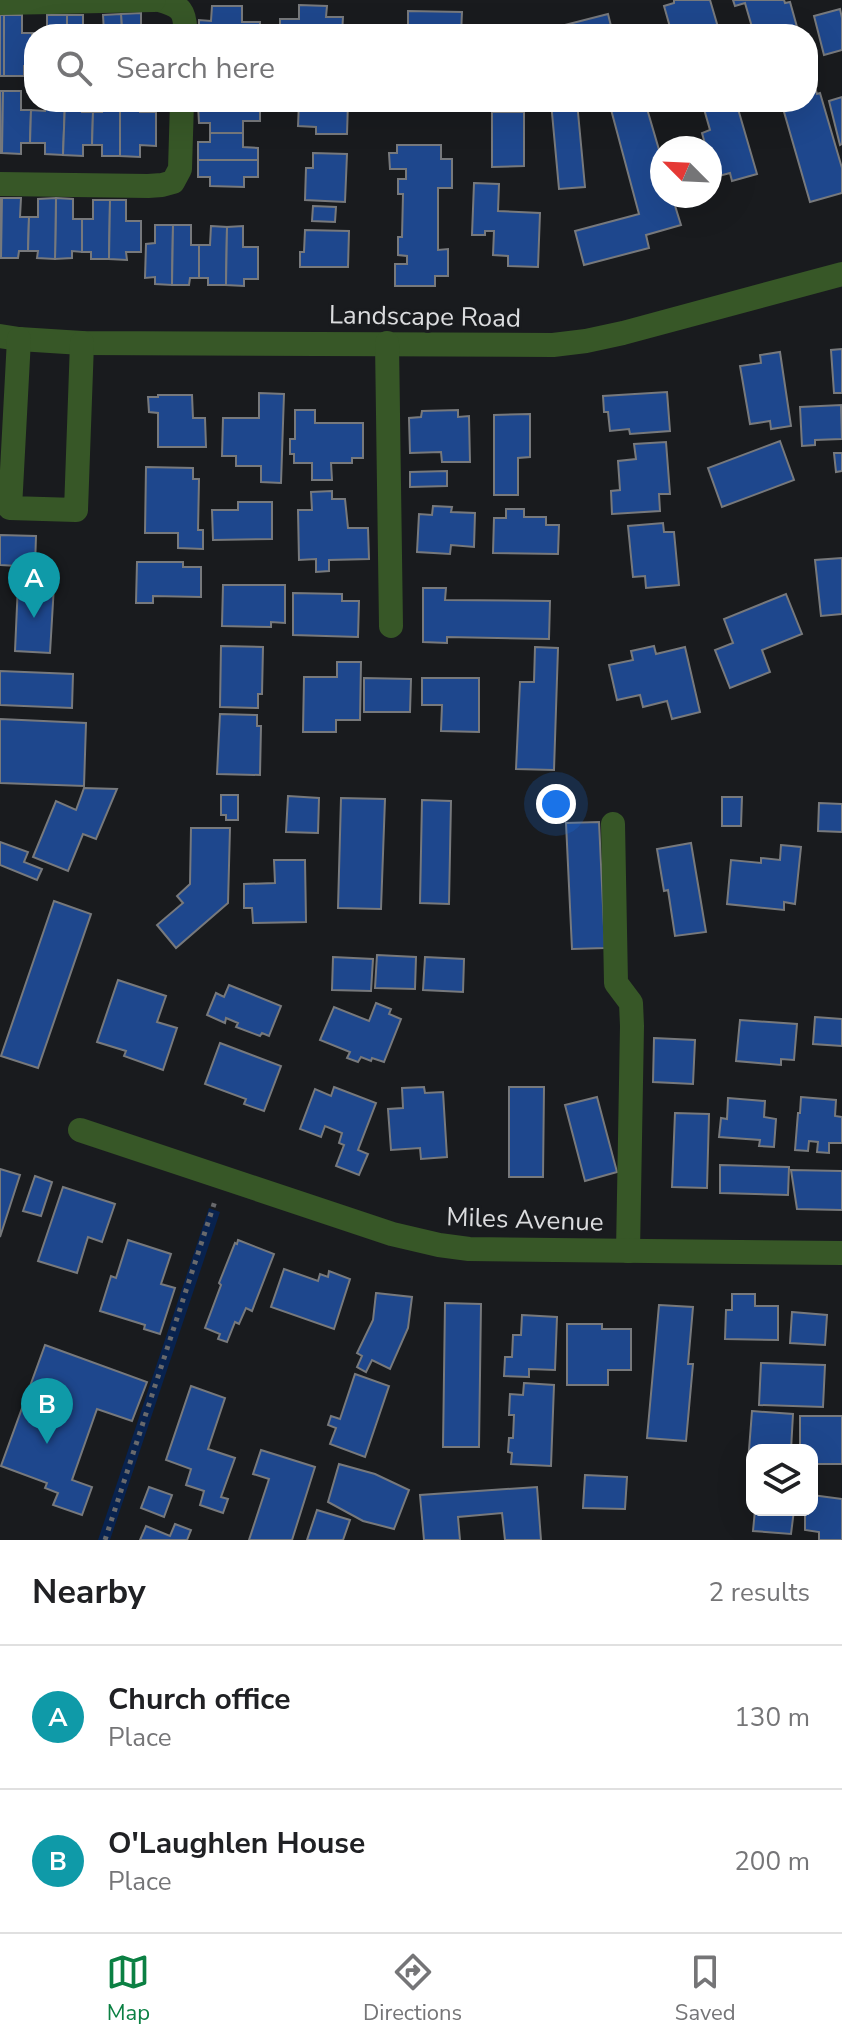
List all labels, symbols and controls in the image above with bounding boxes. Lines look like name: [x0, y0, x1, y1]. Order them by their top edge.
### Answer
search box: [24, 24, 818, 112]
icon: search: [52, 46, 96, 90]
text: Search here: [116, 48, 275, 89]
north arrow: [650, 136, 722, 208]
street label: Landscape Road: [329, 297, 521, 336]
pin: A: [8, 552, 60, 618]
your location: [536, 784, 576, 824]
street label: Miles Avenue: [446, 1199, 604, 1240]
pin: B: [21, 1378, 73, 1444]
map controls: [746, 1444, 818, 1516]
button: layers: [746, 1444, 818, 1516]
text: Nearby: [32, 1569, 146, 1615]
text: 2 results: [709, 1575, 810, 1610]
text: Church office: [108, 1679, 290, 1720]
text: A: [48, 1700, 68, 1735]
text: 130 m: [734, 1700, 810, 1735]
text: Place: [108, 1720, 172, 1755]
text: O'Laughlen House: [108, 1823, 365, 1864]
text: B: [49, 1844, 67, 1879]
text: 200 m: [734, 1844, 810, 1879]
text: Place: [108, 1864, 172, 1899]
tab: Map: [106, 1950, 150, 2028]
tab: Directions: [363, 1950, 462, 2028]
tab: Saved: [675, 1950, 736, 2028]

